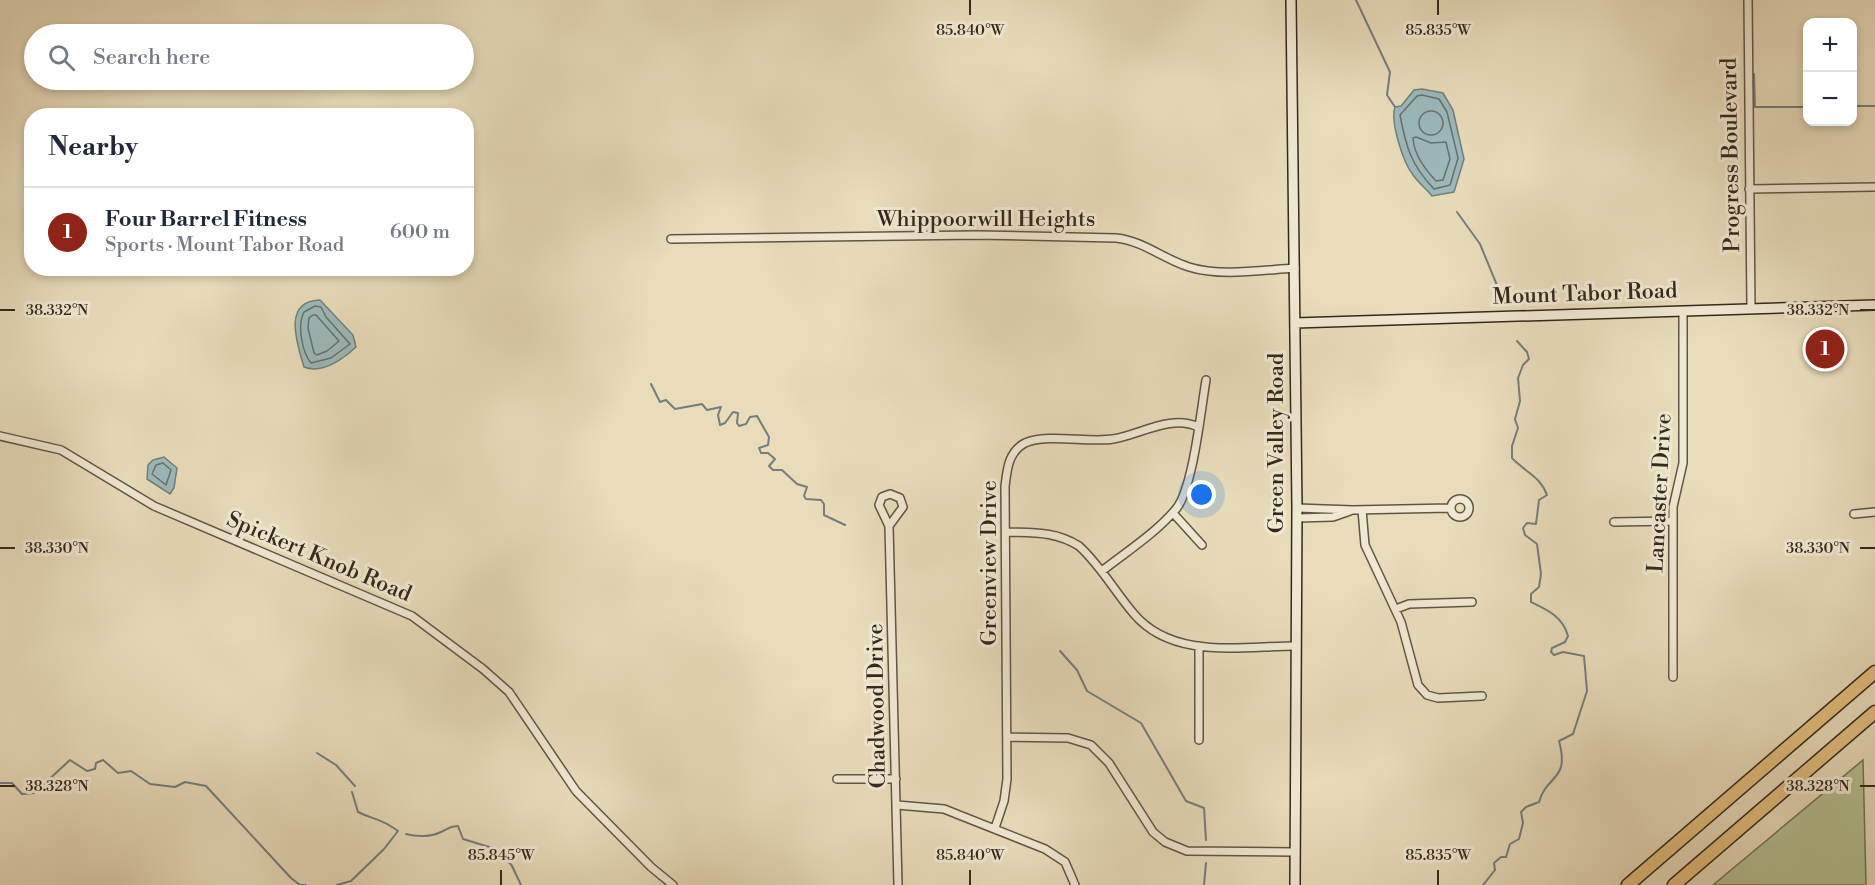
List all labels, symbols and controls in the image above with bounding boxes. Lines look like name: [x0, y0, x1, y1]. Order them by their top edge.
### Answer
map controls: [1803, 18, 1857, 126]
button: +: [1803, 18, 1857, 72]
text: 85.840°W: [936, 21, 1004, 40]
text: 85.835°W: [1405, 21, 1471, 40]
search box: [24, 24, 474, 90]
icon: search: [45, 41, 78, 74]
text: Search here: [93, 44, 210, 71]
street label: Progress Boulevard: [1716, 57, 1746, 252]
button: −: [1803, 72, 1857, 126]
text: Nearby: [48, 131, 138, 163]
text: Four Barrel Fitness: [105, 206, 307, 233]
street label: Whippoorwill Heights: [876, 206, 1095, 233]
text: 1: [63, 220, 72, 245]
text: 600 m: [390, 220, 450, 245]
text: Sports · Mount Tabor Road: [105, 233, 344, 258]
street label: Mount Tabor Road: [1492, 277, 1678, 311]
text: 38.332°N: [26, 301, 88, 320]
text: 38.332°N: [1787, 301, 1849, 320]
pin: 1: [1806, 326, 1844, 372]
street label: Green Valley Road: [1263, 352, 1290, 533]
street label: Lancaster Drive: [1642, 413, 1678, 573]
street label: Greenview Drive: [976, 480, 1003, 646]
your location: [1187, 480, 1216, 509]
street label: Spickert Knob Road: [223, 506, 416, 608]
text: 38.330°N: [25, 539, 89, 558]
text: 38.330°N: [1786, 539, 1850, 558]
street label: Chadwood Drive: [862, 623, 892, 789]
text: 38.328°N: [25, 777, 89, 796]
text: 38.328°N: [1786, 777, 1850, 796]
text: 85.845°W: [468, 846, 535, 865]
text: 85.840°W: [936, 846, 1004, 865]
text: 85.835°W: [1405, 846, 1471, 865]

